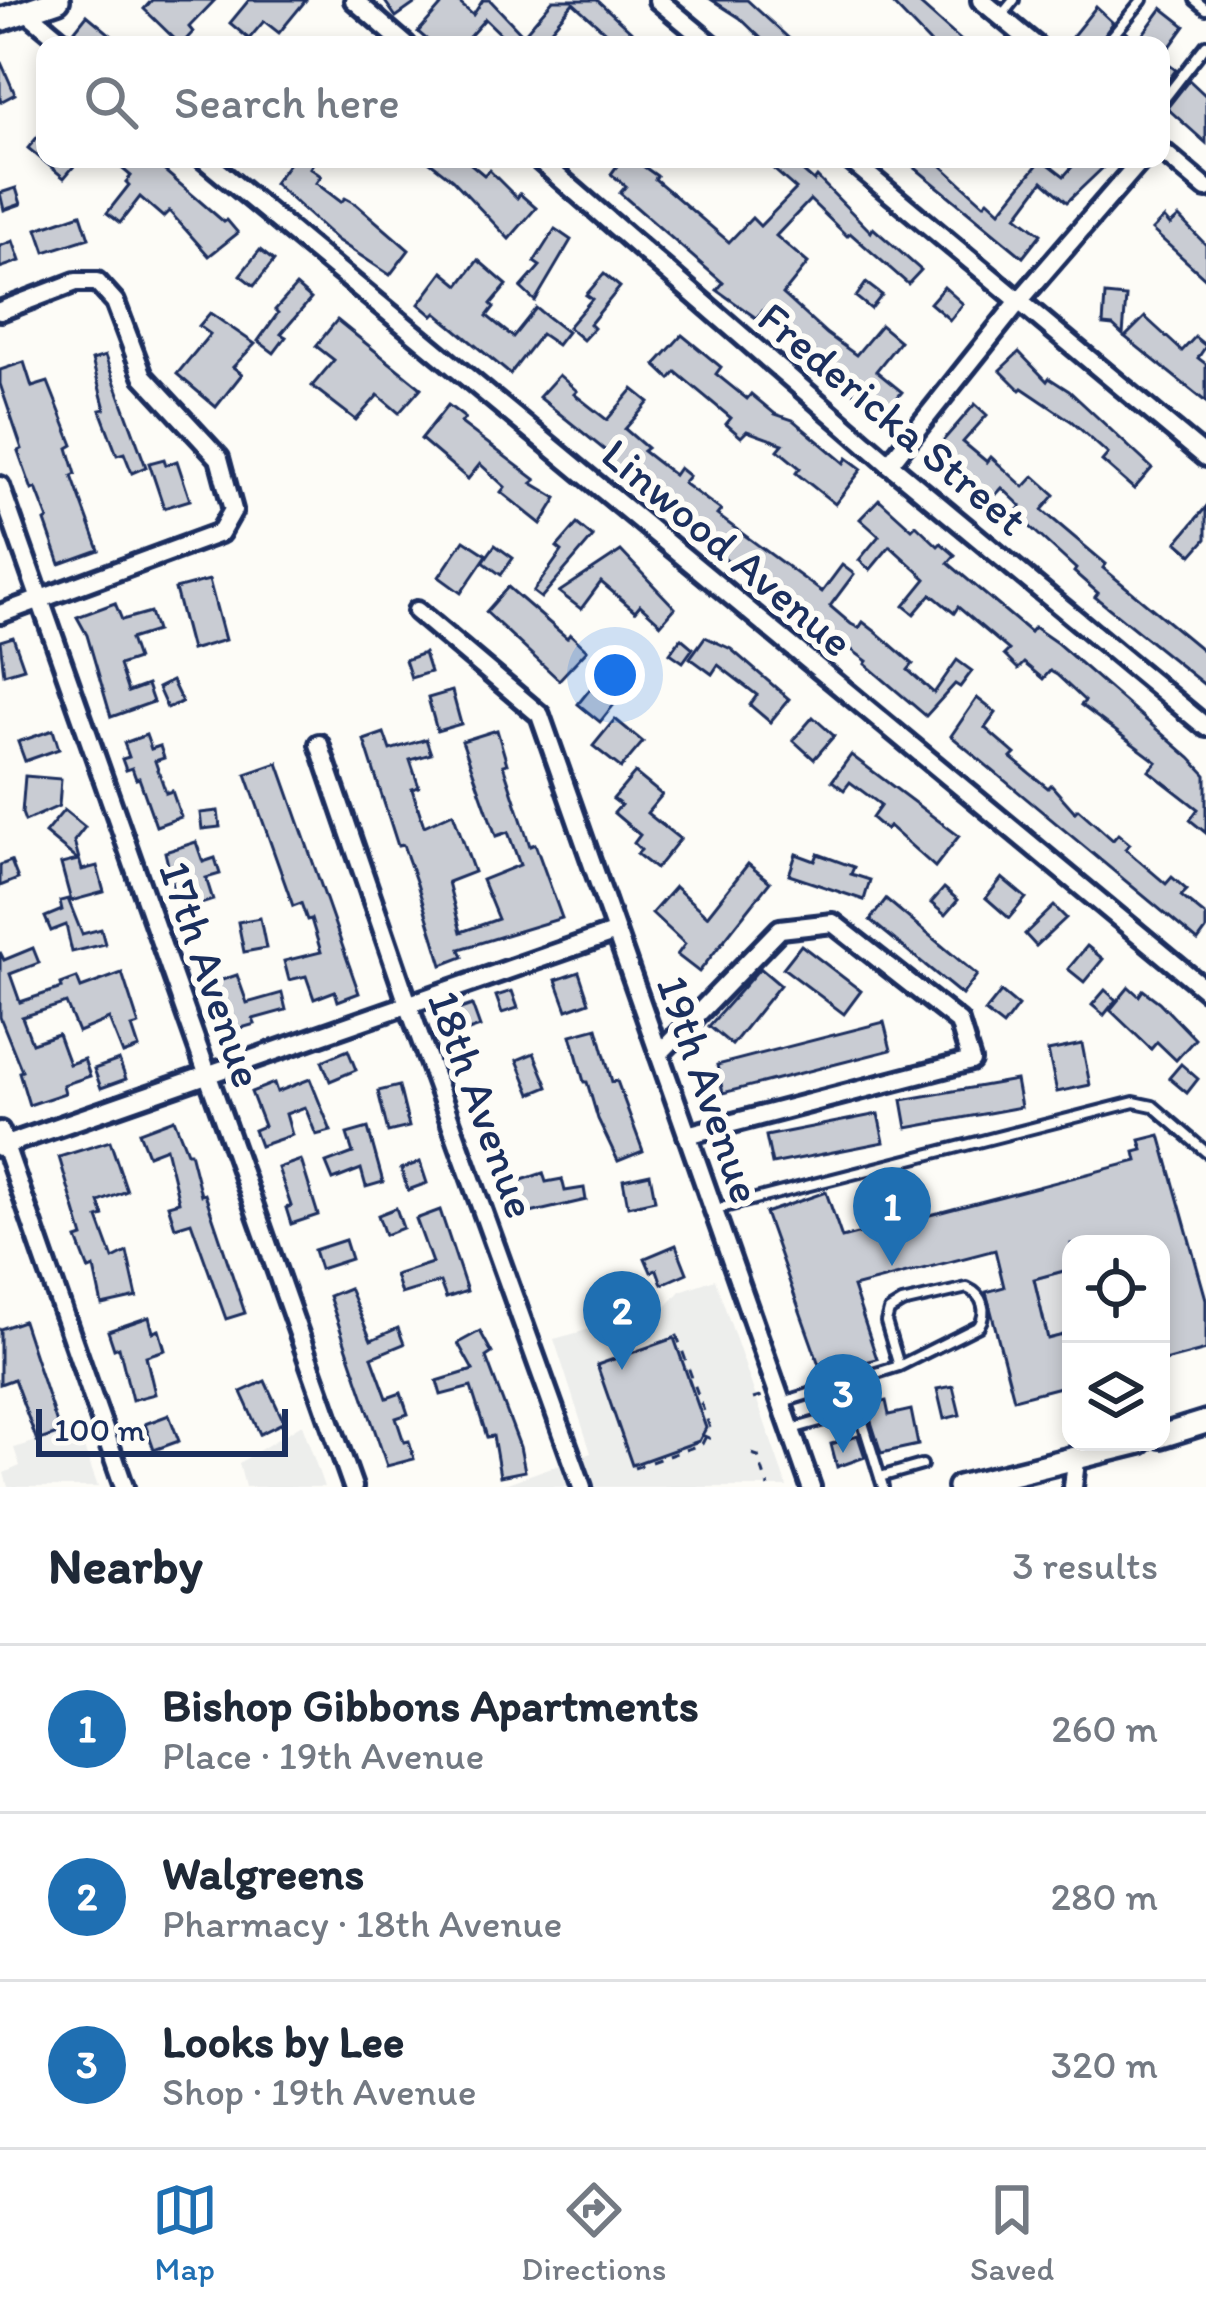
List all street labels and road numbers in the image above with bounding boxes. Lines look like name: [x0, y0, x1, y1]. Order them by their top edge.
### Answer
street label: Fredericka Street: [748, 290, 1038, 546]
street label: Linwood Avenue: [591, 426, 865, 668]
street label: 17th Avenue: [148, 854, 276, 1094]
street label: 19th Avenue: [646, 968, 774, 1210]
street label: 18th Avenue: [417, 983, 549, 1225]

